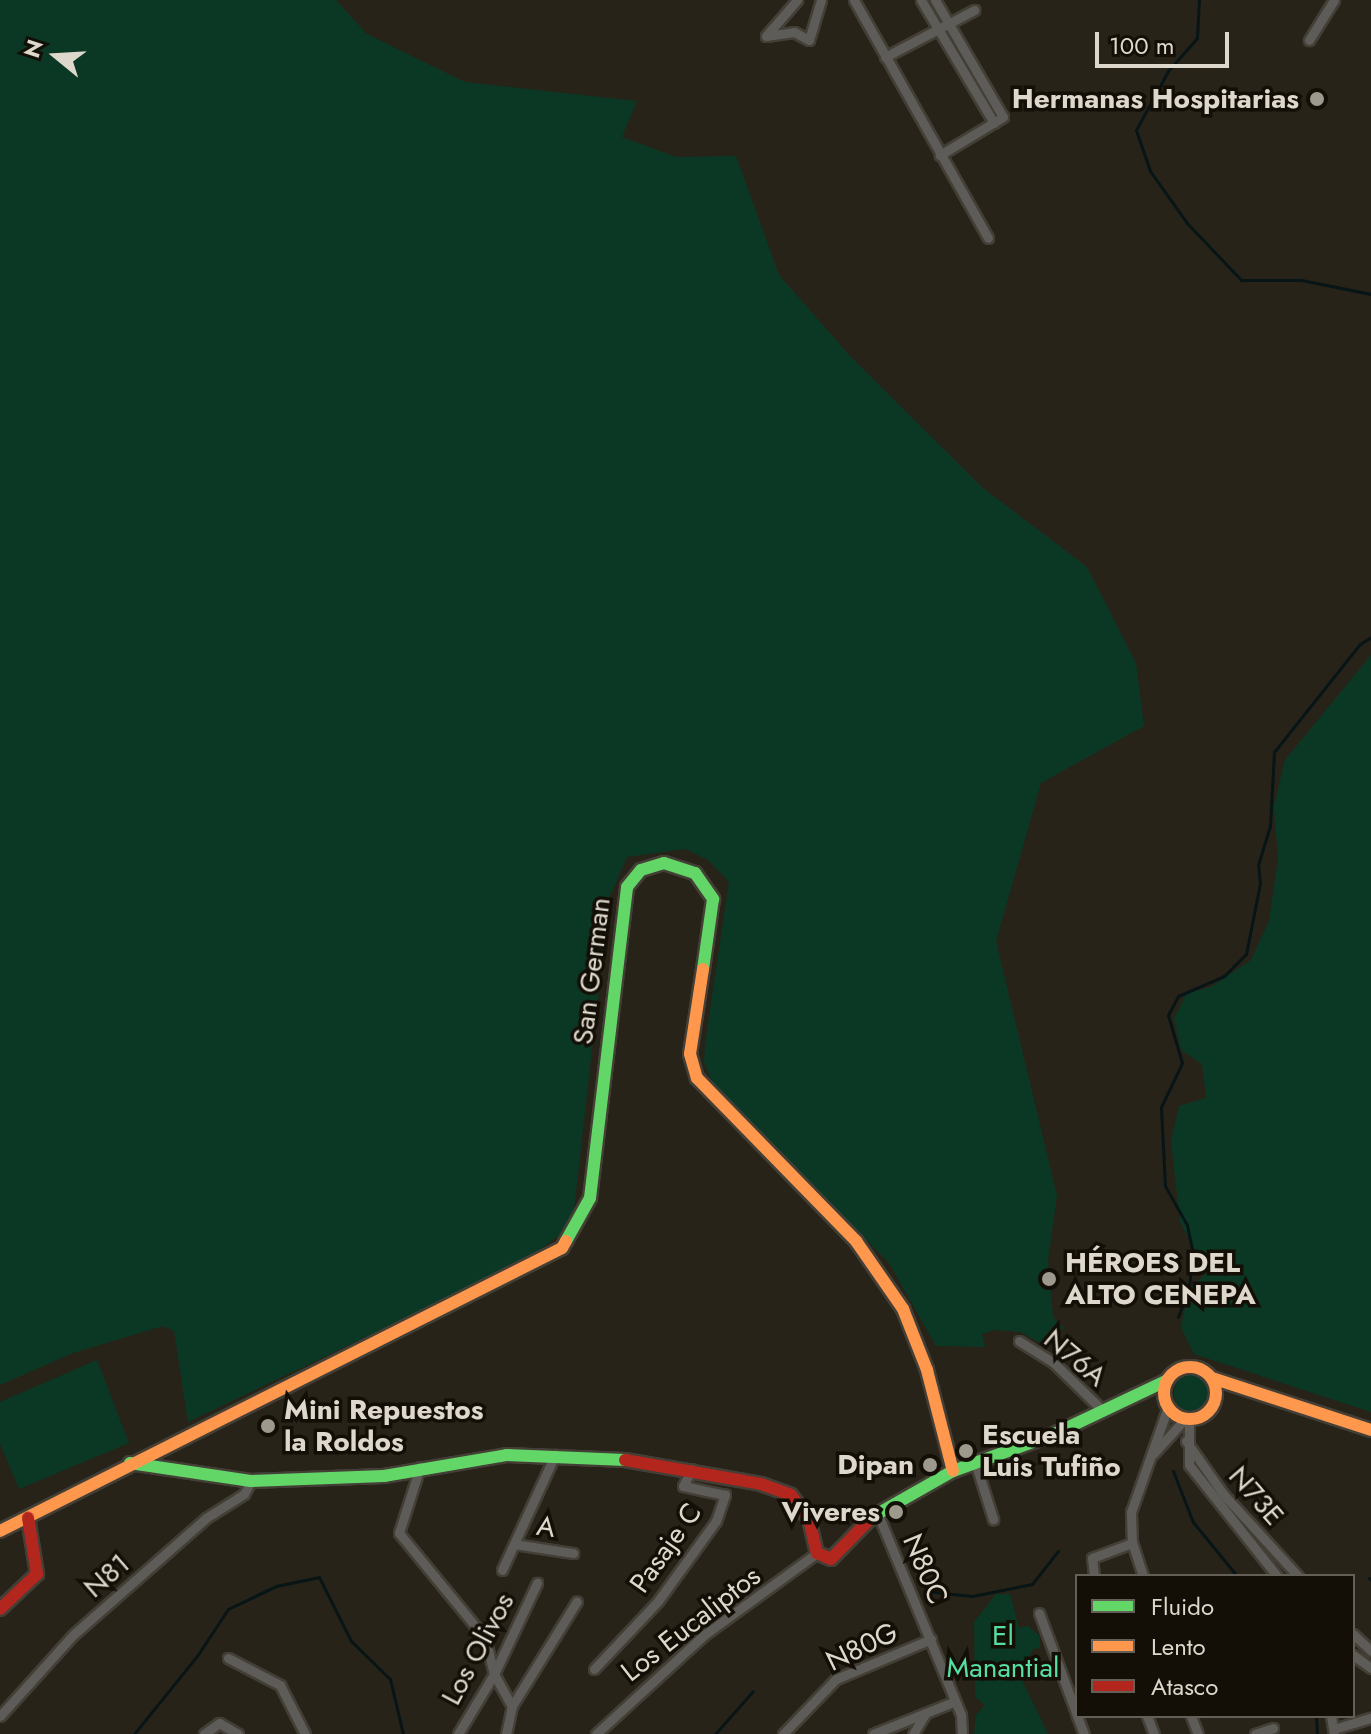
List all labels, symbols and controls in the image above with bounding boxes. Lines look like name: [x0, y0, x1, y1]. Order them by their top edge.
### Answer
north arrow: [16, 16, 96, 96]
scale bar: [1099, 16, 1233, 66]
text: 100 m: [1109, 28, 1175, 63]
text: N: [15, 35, 51, 62]
place label: Hermanas Hospitarias: [1012, 82, 1299, 116]
marker: Hermanas Hospitarias: [1306, 88, 1328, 110]
street label: San German: [566, 896, 618, 1046]
place label: HÉROES DEL ALTO CENEPA: [1065, 1246, 1256, 1312]
marker: HÉROES DEL ALTO CENEPA: [1040, 1270, 1058, 1288]
street label: N76A: [1037, 1322, 1113, 1394]
place label: Mini Repuestos la Roldos: [284, 1393, 483, 1459]
marker: Mini Repuestos la Roldos: [259, 1417, 277, 1435]
place label: Escuela Luis Tufiño: [982, 1418, 1121, 1484]
marker: Escuela Luis Tufiño: [957, 1442, 975, 1460]
place label: Dipan: [837, 1448, 914, 1482]
marker: Dipan: [921, 1456, 939, 1474]
street label: N73E: [1221, 1460, 1291, 1532]
place label: Viveres: [781, 1495, 880, 1529]
street label: Pasaje C: [623, 1497, 709, 1599]
marker: Viveres: [887, 1503, 905, 1521]
street label: A: [535, 1509, 557, 1545]
street label: N80C: [895, 1529, 955, 1609]
street label: N81: [77, 1547, 137, 1605]
street label: Los Eucaliptos: [615, 1559, 767, 1689]
legend: [1075, 1574, 1355, 1718]
street label: Los Olivos: [435, 1587, 521, 1711]
text: Fluido: [1151, 1589, 1214, 1624]
street label: N80G: [821, 1615, 903, 1679]
park label: El Manantial: [947, 1619, 1059, 1685]
text: Lento: [1151, 1629, 1206, 1664]
text: Atasco: [1151, 1669, 1218, 1704]

